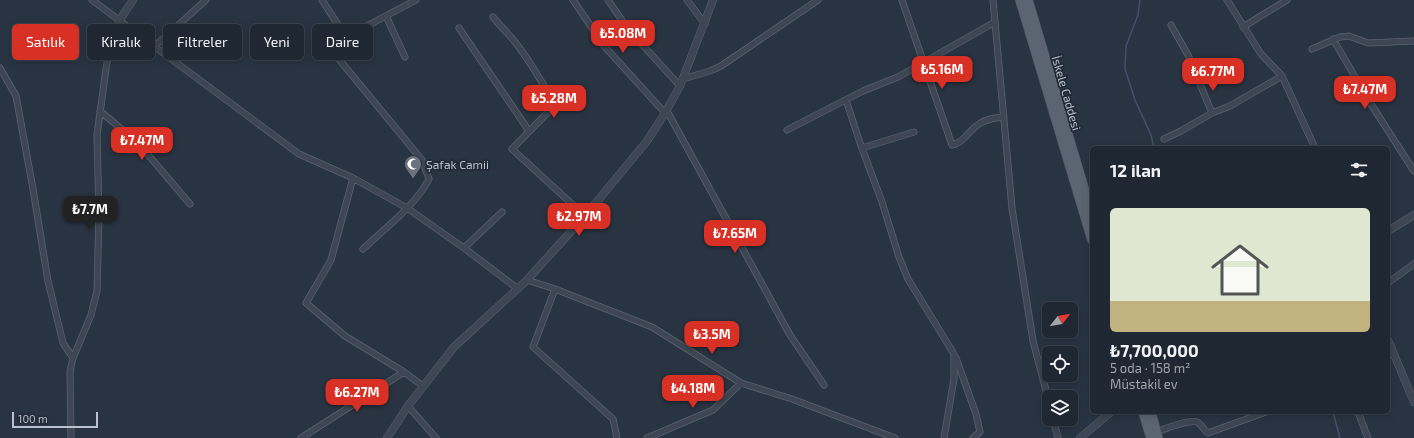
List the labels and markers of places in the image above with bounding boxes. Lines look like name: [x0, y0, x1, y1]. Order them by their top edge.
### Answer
pin: ₺5.08M: [590, 20, 656, 54]
pin: ₺5.16M: [909, 56, 975, 90]
pin: ₺6.77M: [1180, 58, 1246, 92]
pin: ₺7.47M: [1332, 76, 1398, 110]
pin: ₺5.28M: [521, 85, 587, 119]
pin: ₺7.47M: [109, 127, 175, 161]
mosque icon: Şafak Camii: [403, 154, 423, 179]
place label: Şafak Camii: [426, 157, 489, 173]
pin: ₺7.7M: [62, 196, 118, 230]
pin: ₺2.97M: [546, 203, 612, 237]
pin: ₺7.65M: [702, 220, 768, 254]
pin: ₺3.5M: [684, 321, 740, 355]
pin: ₺4.18M: [660, 375, 726, 409]
pin: ₺6.27M: [324, 379, 390, 413]

